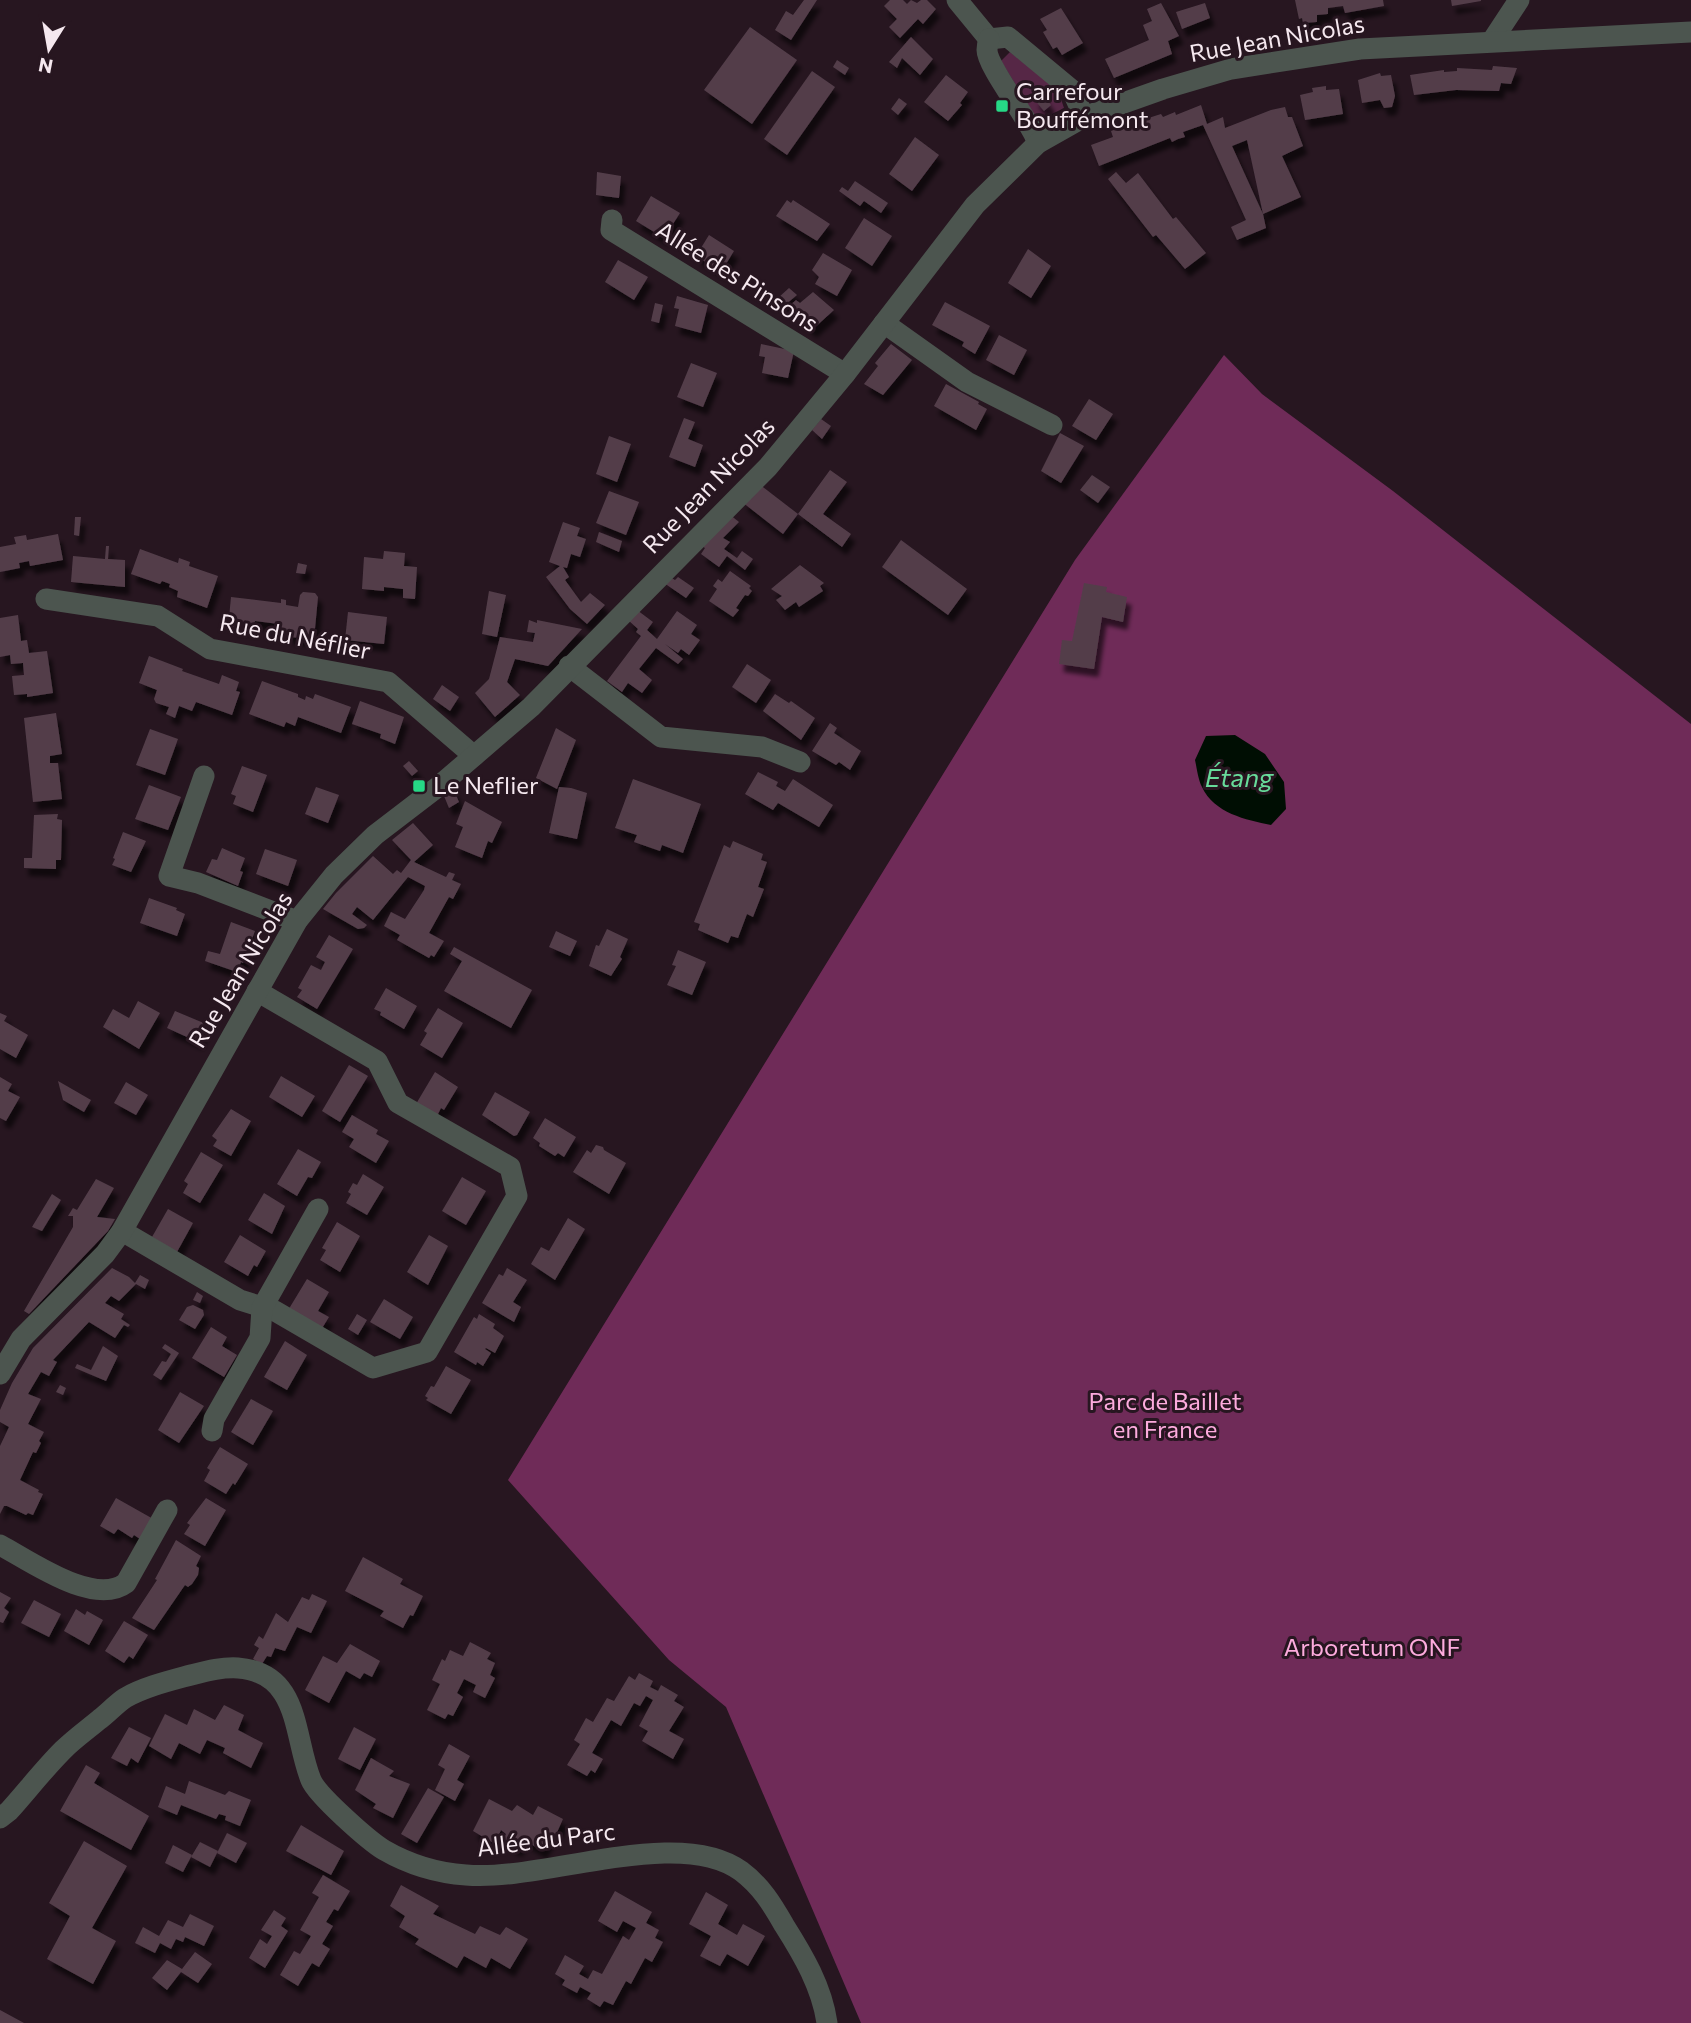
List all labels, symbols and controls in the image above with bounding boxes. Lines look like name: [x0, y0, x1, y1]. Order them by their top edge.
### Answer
street label: Rue Jean Nicolas: [1187, 8, 1367, 67]
north arrow: [14, 14, 84, 84]
text: N: [36, 54, 55, 79]
place label: Carrefour Bouffémont: [1016, 76, 1149, 133]
marker: Carrefour Bouffémont: [994, 98, 1010, 114]
street label: Allée des Pinsons: [651, 214, 824, 337]
street label: Rue Jean Nicolas: [636, 411, 780, 559]
street label: Rue du Néflier: [217, 607, 374, 664]
water label: Étang: [1205, 761, 1274, 792]
place label: Le Neflier: [433, 770, 539, 799]
marker: Le Neflier: [411, 778, 427, 794]
street label: Rue Jean Nicolas: [182, 886, 298, 1053]
park label: Parc de Baillet en France: [1088, 1386, 1242, 1443]
park label: Arboretum ONF: [1284, 1632, 1460, 1661]
street label: Allée du Parc: [475, 1816, 617, 1861]

